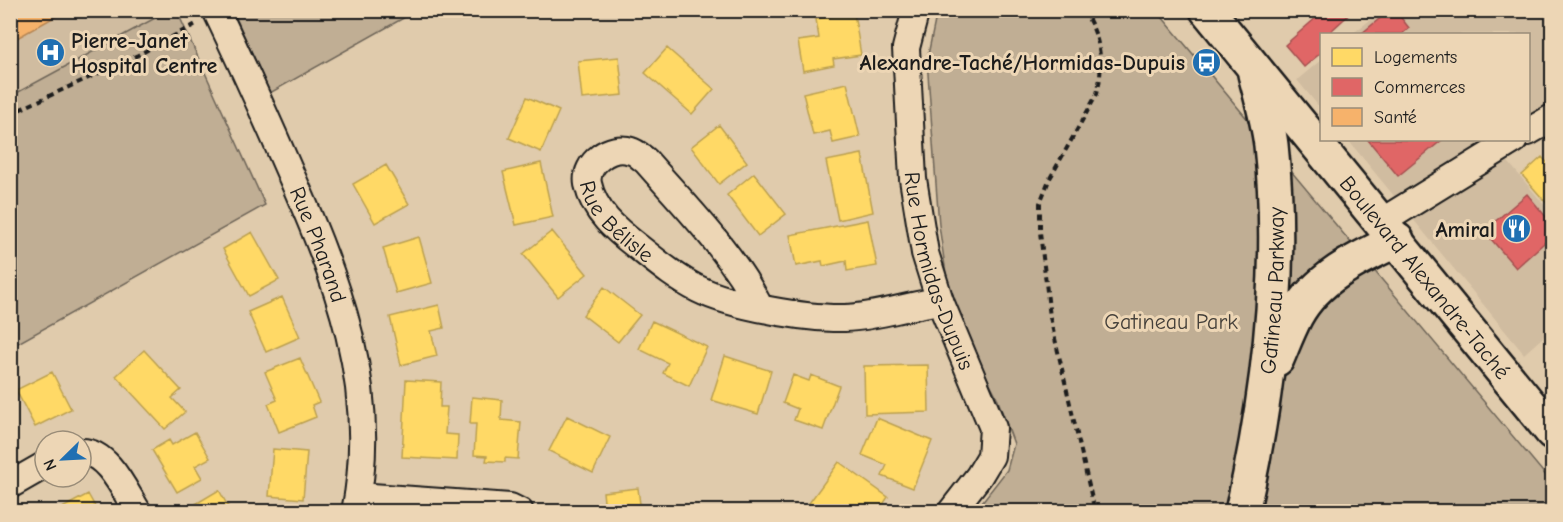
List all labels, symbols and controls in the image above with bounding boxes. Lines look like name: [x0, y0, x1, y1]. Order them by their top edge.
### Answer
place label: Pierre-Janet Hospital Centre: [71, 28, 218, 79]
legend: [1320, 33, 1530, 141]
hospital icon: Pierre-Janet Hospital Centre: [34, 37, 66, 69]
bus stop icon: Alexandre-Taché/Hormidas-Dupuis: [1190, 46, 1222, 78]
text: Logements: [1374, 47, 1457, 68]
place label: Alexandre-Taché/Hormidas-Dupuis: [859, 50, 1185, 76]
text: Commerces: [1374, 77, 1465, 98]
text: Santé: [1374, 107, 1417, 128]
street label: Rue Hormidas-Dupuis: [899, 171, 979, 374]
street label: Boulevard Alexandre-Taché: [1334, 171, 1515, 385]
street label: Rue Bélisle: [574, 178, 659, 268]
street label: Rue Pharand: [284, 183, 352, 306]
street label: Gatineau Parkway: [1255, 206, 1290, 376]
restaurant icon: Amiral: [1500, 213, 1532, 245]
place label: Amiral: [1435, 217, 1495, 243]
park label: Gatineau Park: [1104, 309, 1238, 335]
north arrow: [33, 429, 93, 489]
text: N: [40, 456, 61, 473]

